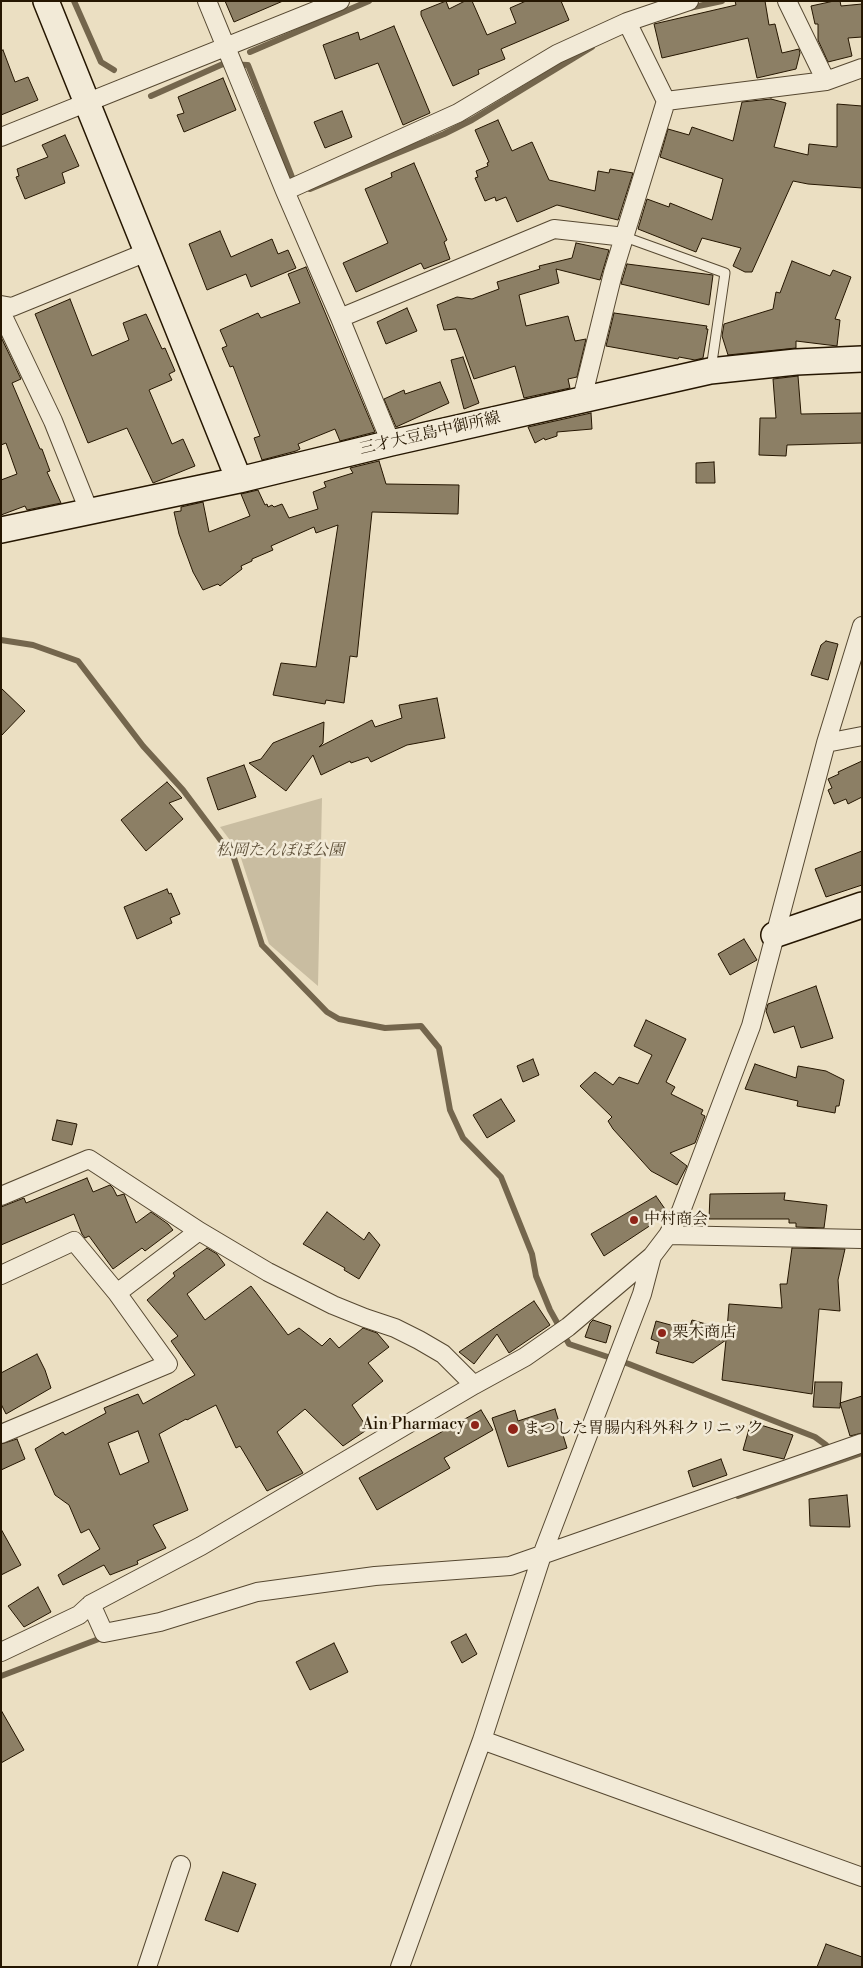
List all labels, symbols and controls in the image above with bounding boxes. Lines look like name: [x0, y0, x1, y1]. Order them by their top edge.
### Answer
street label: 三才大豆島中御所線: [358, 408, 502, 460]
park label: 松岡たんぽぽ公園: [216, 841, 344, 861]
place label: 中村商会: [644, 1210, 708, 1230]
marker: 中村商会: [628, 1214, 640, 1226]
place label: 栗木商店: [672, 1323, 736, 1343]
marker: 栗木商店: [656, 1327, 668, 1339]
place label: Ain Pharmacy: [362, 1415, 465, 1435]
marker: Ain Pharmacy: [469, 1419, 481, 1431]
place label: まつした胃腸内科外科クリニック: [524, 1419, 764, 1439]
marker: まつした胃腸内科外科クリニック: [506, 1422, 520, 1436]

